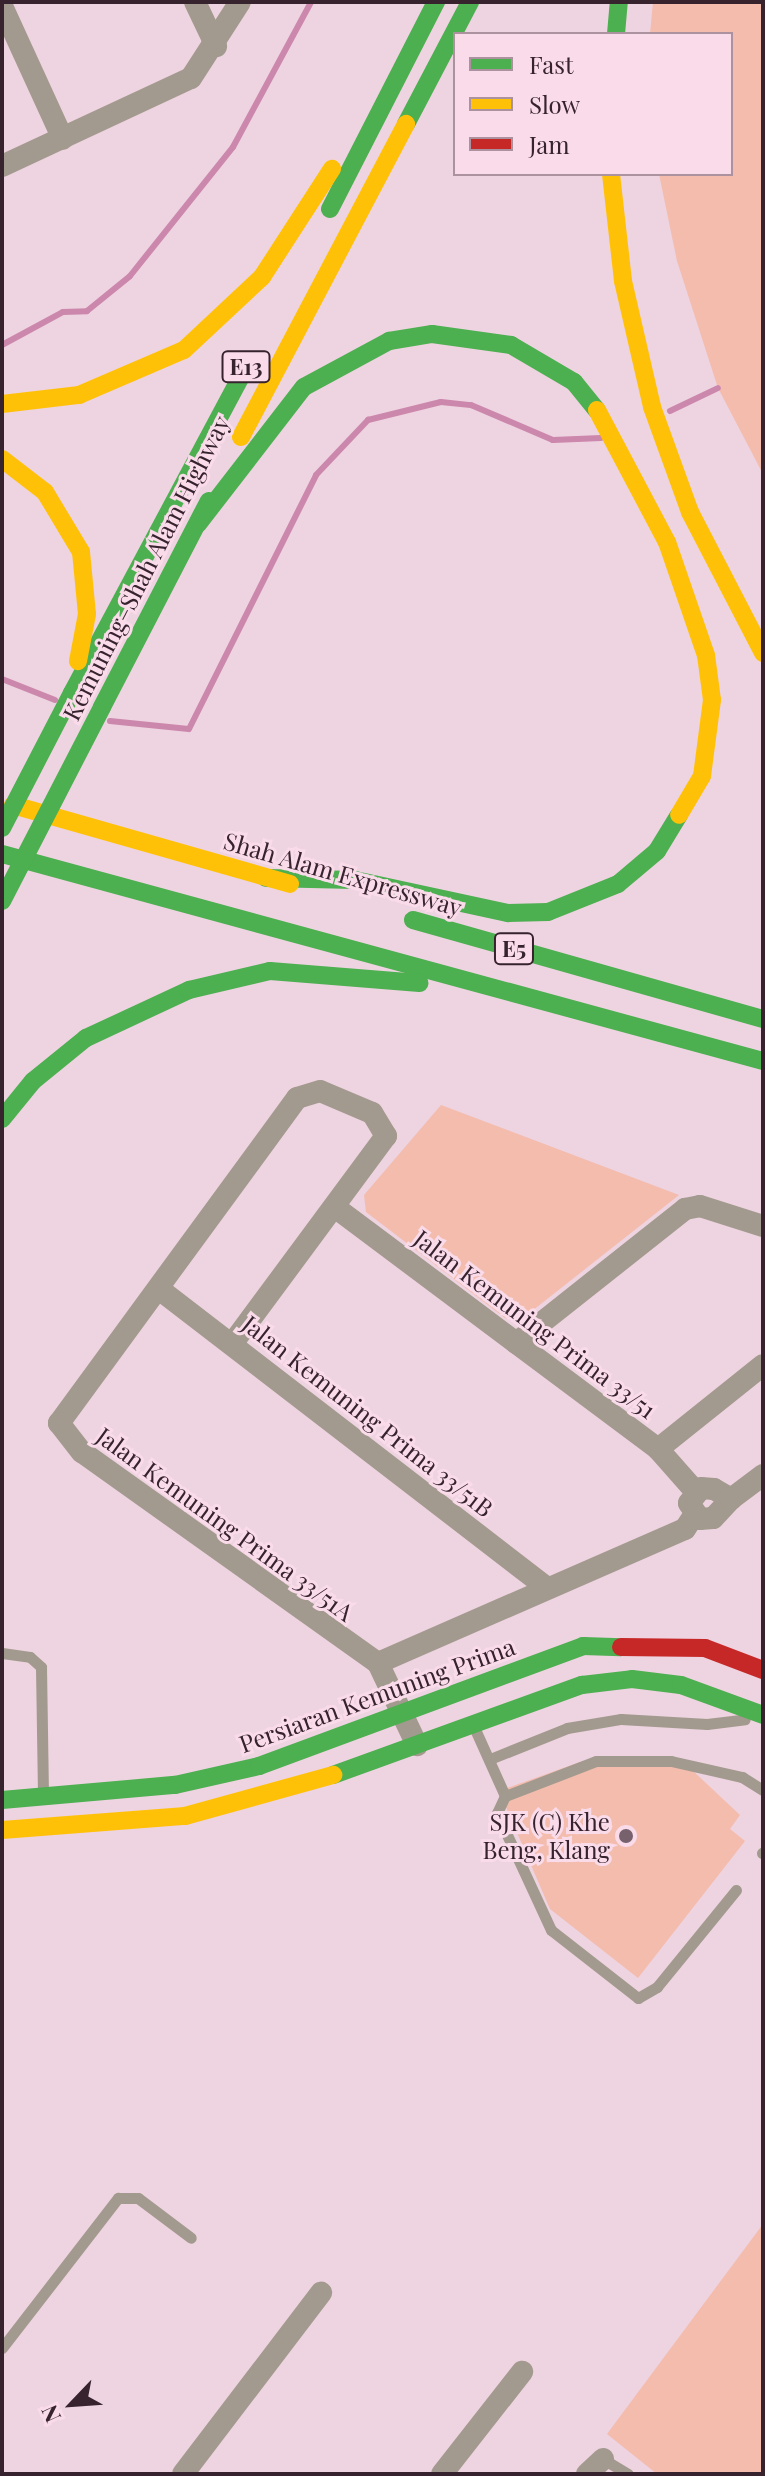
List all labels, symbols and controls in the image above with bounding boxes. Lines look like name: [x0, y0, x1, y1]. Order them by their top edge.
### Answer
legend: [453, 32, 733, 176]
text: Fast: [529, 48, 574, 80]
text: Slow: [529, 88, 580, 120]
text: Jam: [529, 128, 570, 160]
road number: E13: [220, 349, 272, 385]
street label: Kemuning–Shah Alam Highway: [56, 410, 236, 726]
street label: Shah Alam Expressway: [220, 826, 466, 922]
road number: E5: [492, 931, 536, 967]
street label: Jalan Kemuning Prima 33/51: [408, 1224, 662, 1424]
street label: Jalan Kemuning Prima 33/51B: [237, 1309, 499, 1523]
street label: Jalan Kemuning Prima 33/51A: [91, 1421, 359, 1627]
street label: Persiaran Kemuning Prima: [235, 1632, 519, 1758]
place label: SJK (C) Khe Beng, Klang: [483, 1808, 610, 1864]
marker: SJK (C) Khe Beng, Klang: [617, 1827, 635, 1845]
north arrow: [32, 2364, 112, 2444]
text: N: [33, 2401, 67, 2428]

